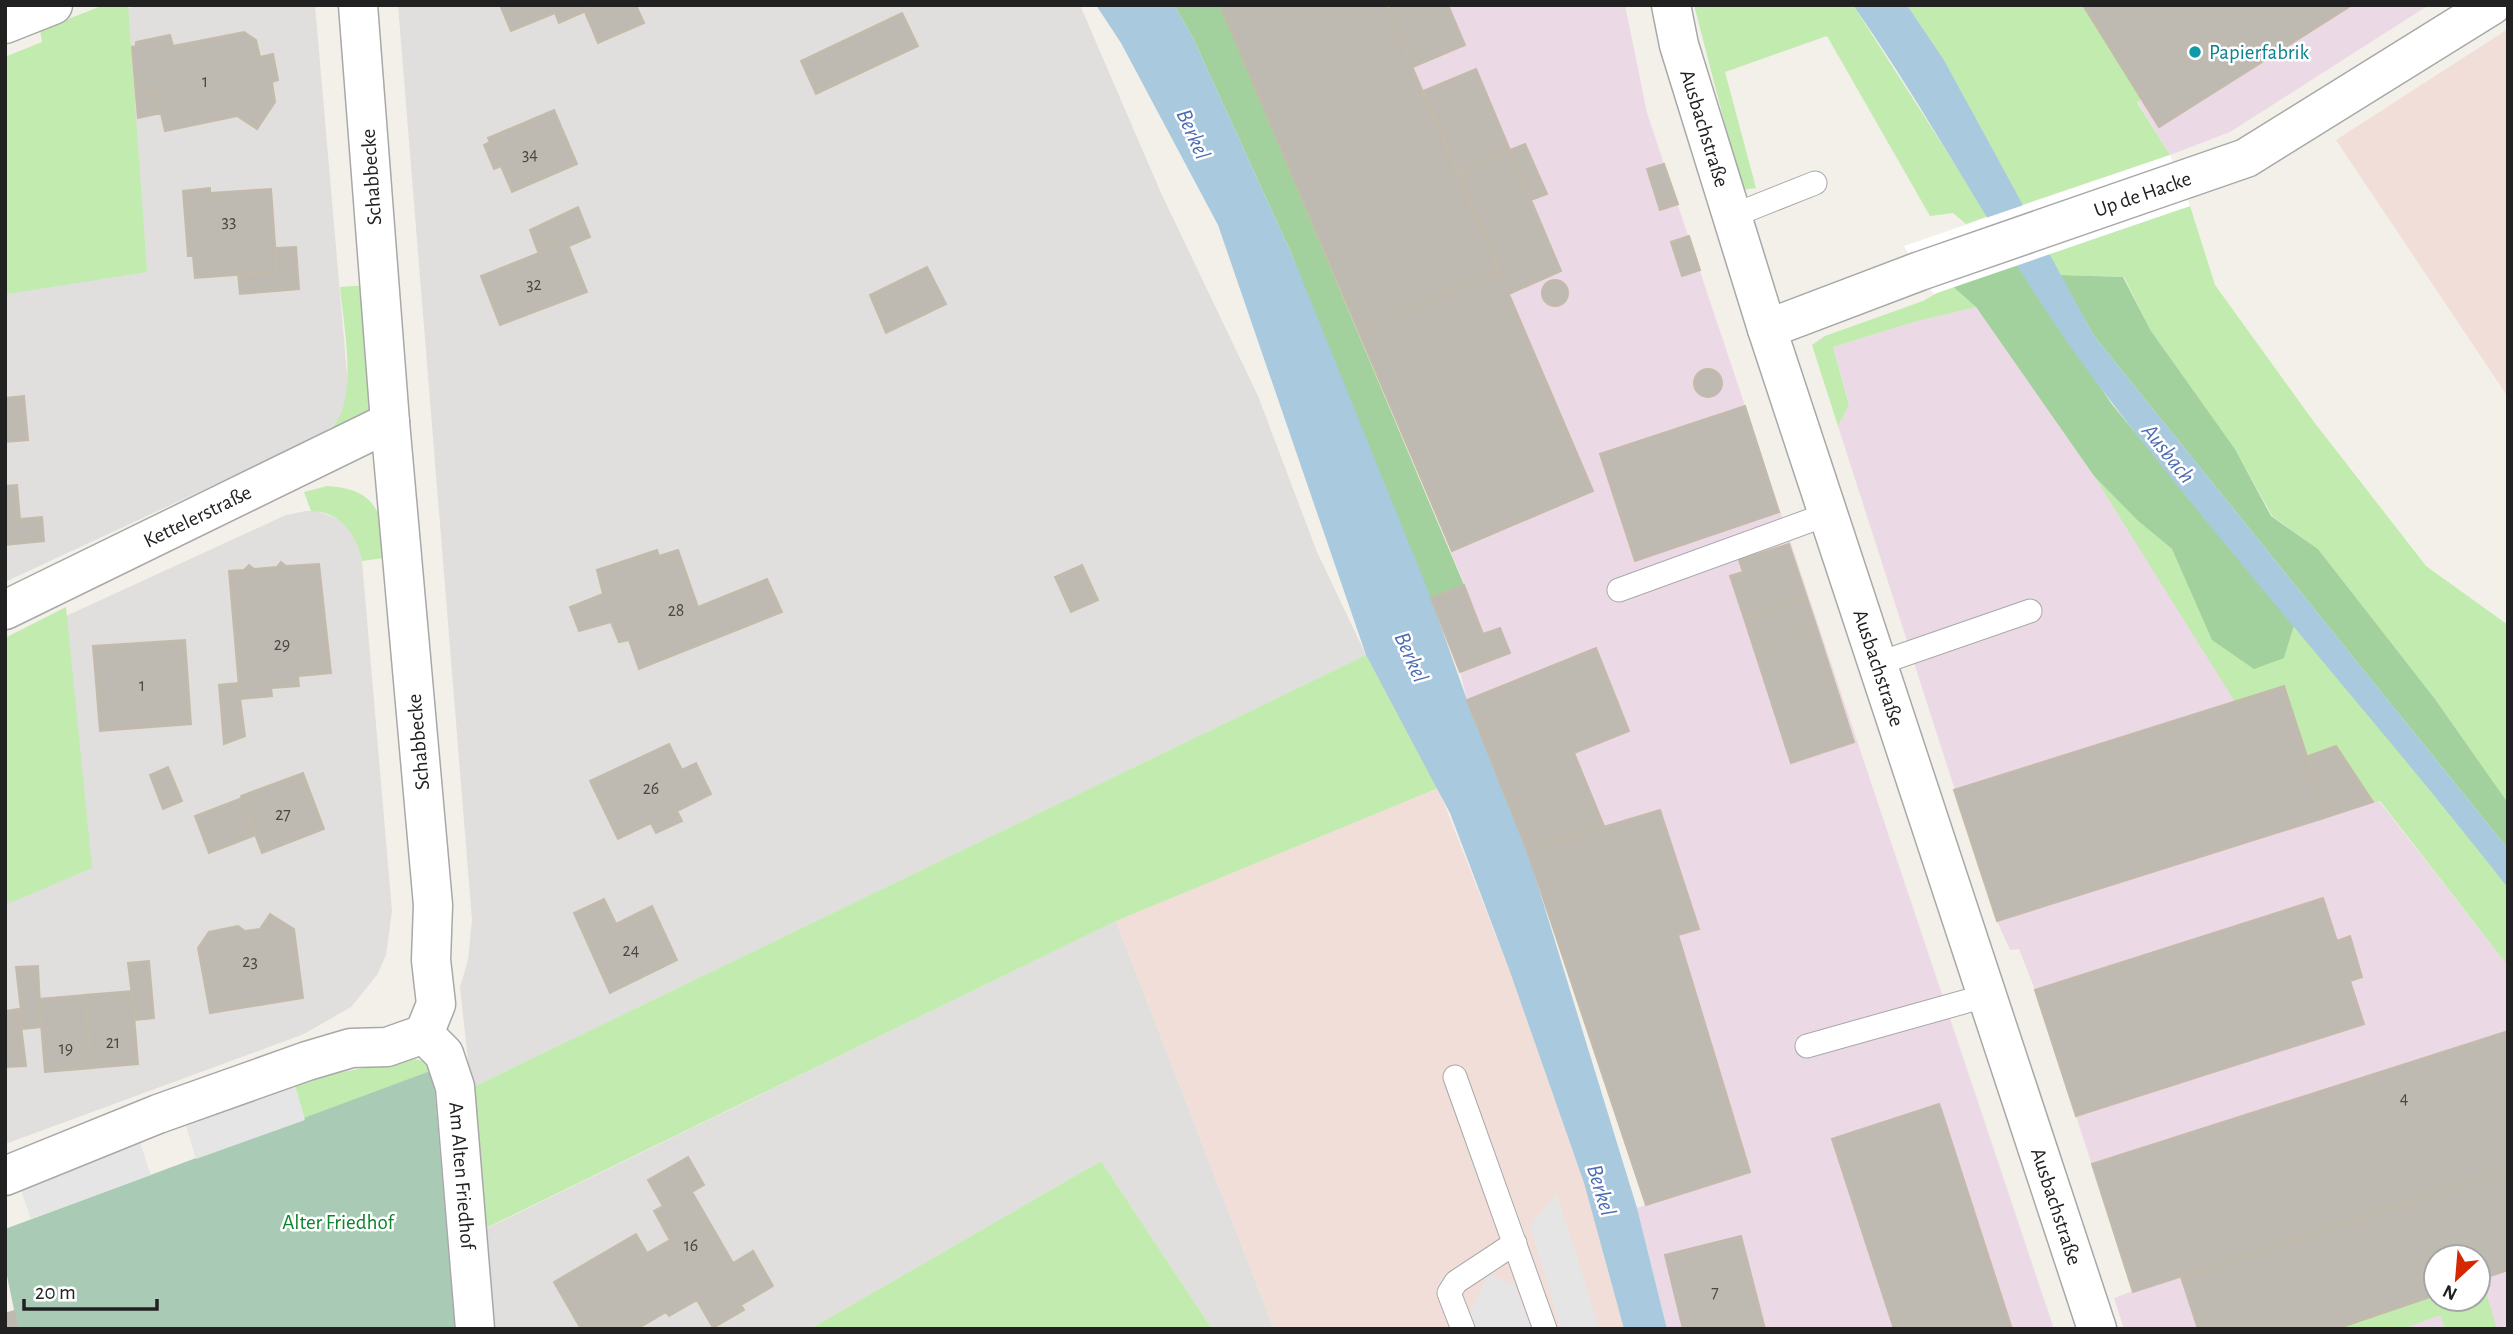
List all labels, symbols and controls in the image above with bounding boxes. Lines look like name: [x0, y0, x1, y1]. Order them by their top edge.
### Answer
place label: Papierfabrik: [2209, 42, 2310, 63]
marker: Papierfabrik: [2187, 44, 2203, 60]
street label: Ausbachstraße: [1676, 67, 1732, 190]
house number: 1: [202, 73, 208, 91]
water label: Berkel: [1171, 106, 1214, 164]
street label: Schabbecke: [358, 128, 385, 226]
house number: 34: [522, 146, 538, 164]
street label: Up de Hacke: [2091, 168, 2194, 221]
house number: 33: [222, 213, 236, 231]
house number: 32: [526, 276, 542, 294]
water label: Ausbach: [2137, 419, 2198, 488]
street label: Kettelerstraße: [140, 481, 255, 552]
house number: 28: [668, 602, 684, 620]
street label: Ausbachstraße: [1849, 607, 1907, 729]
water label: Berkel: [1389, 629, 1432, 687]
house number: 29: [274, 636, 290, 654]
house number: 1: [139, 677, 145, 695]
street label: Schabbecke: [404, 693, 433, 791]
house number: 26: [643, 780, 659, 798]
house number: 27: [275, 806, 291, 824]
house number: 24: [623, 942, 640, 960]
house number: 23: [242, 953, 258, 971]
house number: 21: [106, 1034, 120, 1052]
house number: 19: [59, 1040, 73, 1058]
house number: 4: [2400, 1090, 2409, 1108]
street label: Am Alten Friedhof: [445, 1101, 479, 1252]
street label: Ausbachstraße: [2027, 1145, 2085, 1268]
water label: Berkel: [1582, 1162, 1619, 1219]
park label: Alter Friedhof: [282, 1212, 395, 1233]
house number: 16: [684, 1237, 698, 1255]
north arrow: [2422, 1243, 2492, 1313]
scale bar: [24, 1268, 158, 1312]
text: N: [2440, 1280, 2460, 1303]
text: 20 m: [35, 1282, 76, 1303]
house number: 7: [1711, 1284, 1719, 1302]

